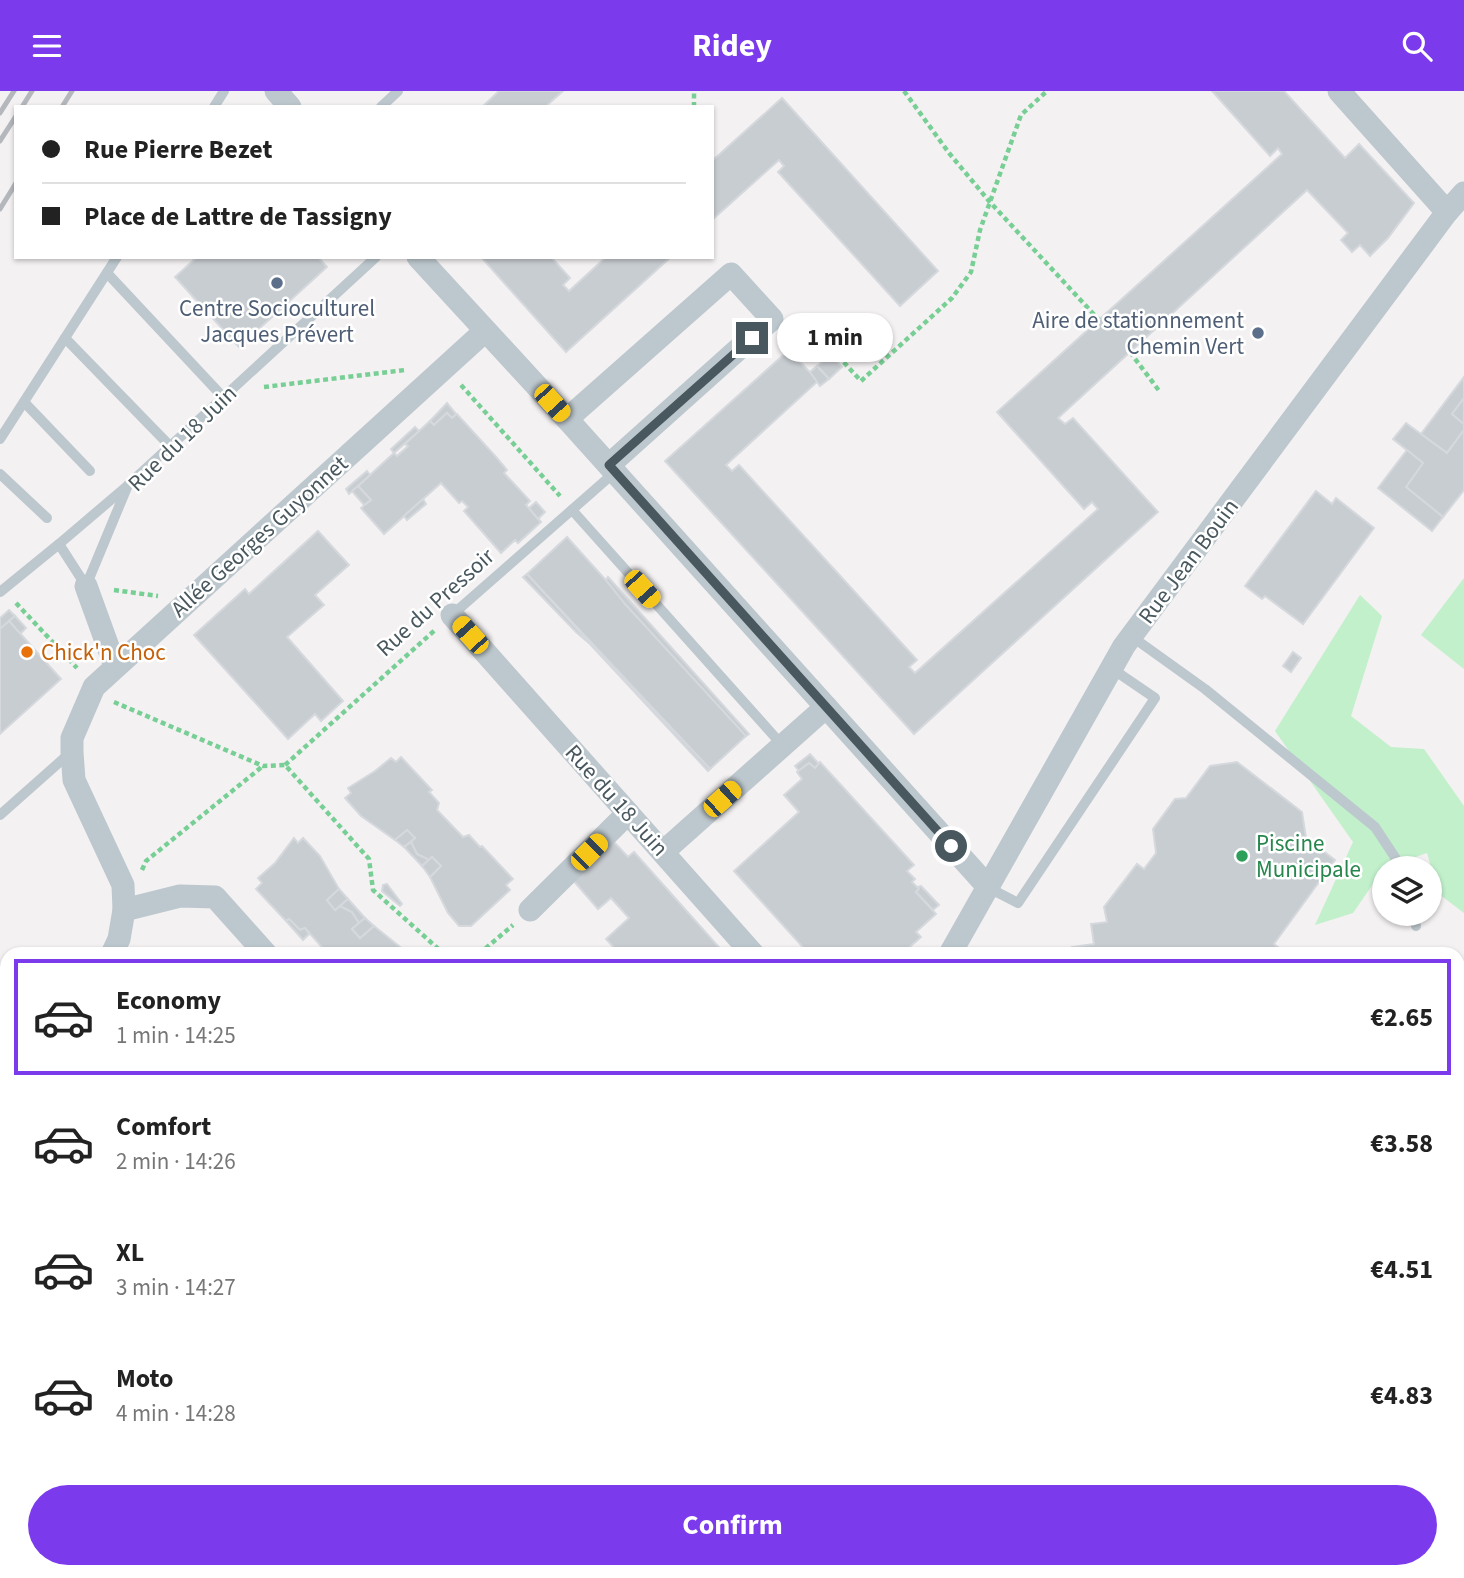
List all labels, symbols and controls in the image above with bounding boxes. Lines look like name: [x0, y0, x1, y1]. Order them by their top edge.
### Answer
text: Ridey: [692, 23, 772, 69]
icon: menu: [28, 27, 66, 65]
icon: search: [1398, 27, 1436, 65]
text: Rue Pierre Bezet: [84, 131, 273, 168]
text: Place de Lattre de Tassigny: [84, 198, 392, 235]
marker: Centre Socioculturel Jacques Prévert: [269, 275, 285, 291]
place label: Centre Socioculturel Jacques Prévert: [179, 292, 375, 351]
place label: Aire de stationnement Chemin Vert: [1032, 304, 1244, 363]
callout: 1 min: [776, 313, 892, 363]
text: 1 min: [807, 321, 863, 354]
route end: [736, 322, 768, 354]
marker: Aire de stationnement Chemin Vert: [1250, 325, 1266, 341]
street label: Rue du 18 Juin: [120, 378, 244, 499]
car: [531, 380, 574, 426]
street label: Allée Georges Guyonnet: [163, 448, 355, 625]
street label: Rue Jean Bouin: [1130, 492, 1246, 631]
street label: Rue du Pressoir: [369, 540, 503, 664]
car: [621, 566, 664, 612]
car: [449, 612, 492, 658]
place label: Chick'n Choc: [41, 636, 166, 669]
marker: Chick'n Choc: [19, 644, 35, 660]
street label: Rue du 18 Juin: [557, 737, 676, 864]
car: [700, 777, 745, 821]
place label: Piscine Municipale: [1256, 827, 1361, 886]
car: [567, 830, 612, 874]
route start: [935, 830, 967, 862]
marker: Piscine Municipale: [1234, 848, 1250, 864]
map controls: [1372, 856, 1442, 926]
button: layers: [1372, 856, 1442, 926]
text: Economy: [116, 982, 221, 1019]
icon: car: [32, 986, 95, 1049]
text: €2.65: [1370, 999, 1433, 1036]
text: 1 min · 14:25: [116, 1019, 236, 1052]
text: Comfort: [116, 1108, 211, 1145]
icon: car: [32, 1112, 95, 1175]
text: €3.58: [1370, 1125, 1433, 1162]
text: 2 min · 14:26: [116, 1145, 236, 1178]
text: XL: [116, 1234, 144, 1271]
icon: car: [32, 1238, 95, 1301]
text: €4.51: [1370, 1251, 1433, 1288]
text: 3 min · 14:27: [116, 1271, 236, 1304]
text: Moto: [116, 1360, 173, 1397]
icon: car: [32, 1364, 95, 1427]
text: €4.83: [1370, 1377, 1433, 1414]
text: 4 min · 14:28: [116, 1397, 236, 1430]
button: Confirm: [28, 1485, 1437, 1565]

